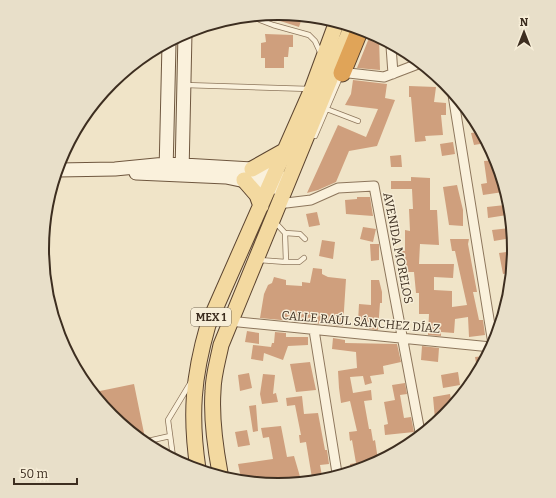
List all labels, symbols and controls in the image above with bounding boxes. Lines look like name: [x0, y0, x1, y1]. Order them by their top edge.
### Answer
north arrow: [504, 12, 544, 52]
text: N: [520, 16, 529, 29]
street label: AVENIDA MORELOS: [380, 191, 416, 305]
street label: CALLE RAÚL SÁNCHEZ DÍAZ: [281, 307, 441, 336]
road number: MEX 1: [191, 308, 231, 326]
scale bar: [14, 460, 77, 486]
text: 50 m: [20, 467, 49, 481]

